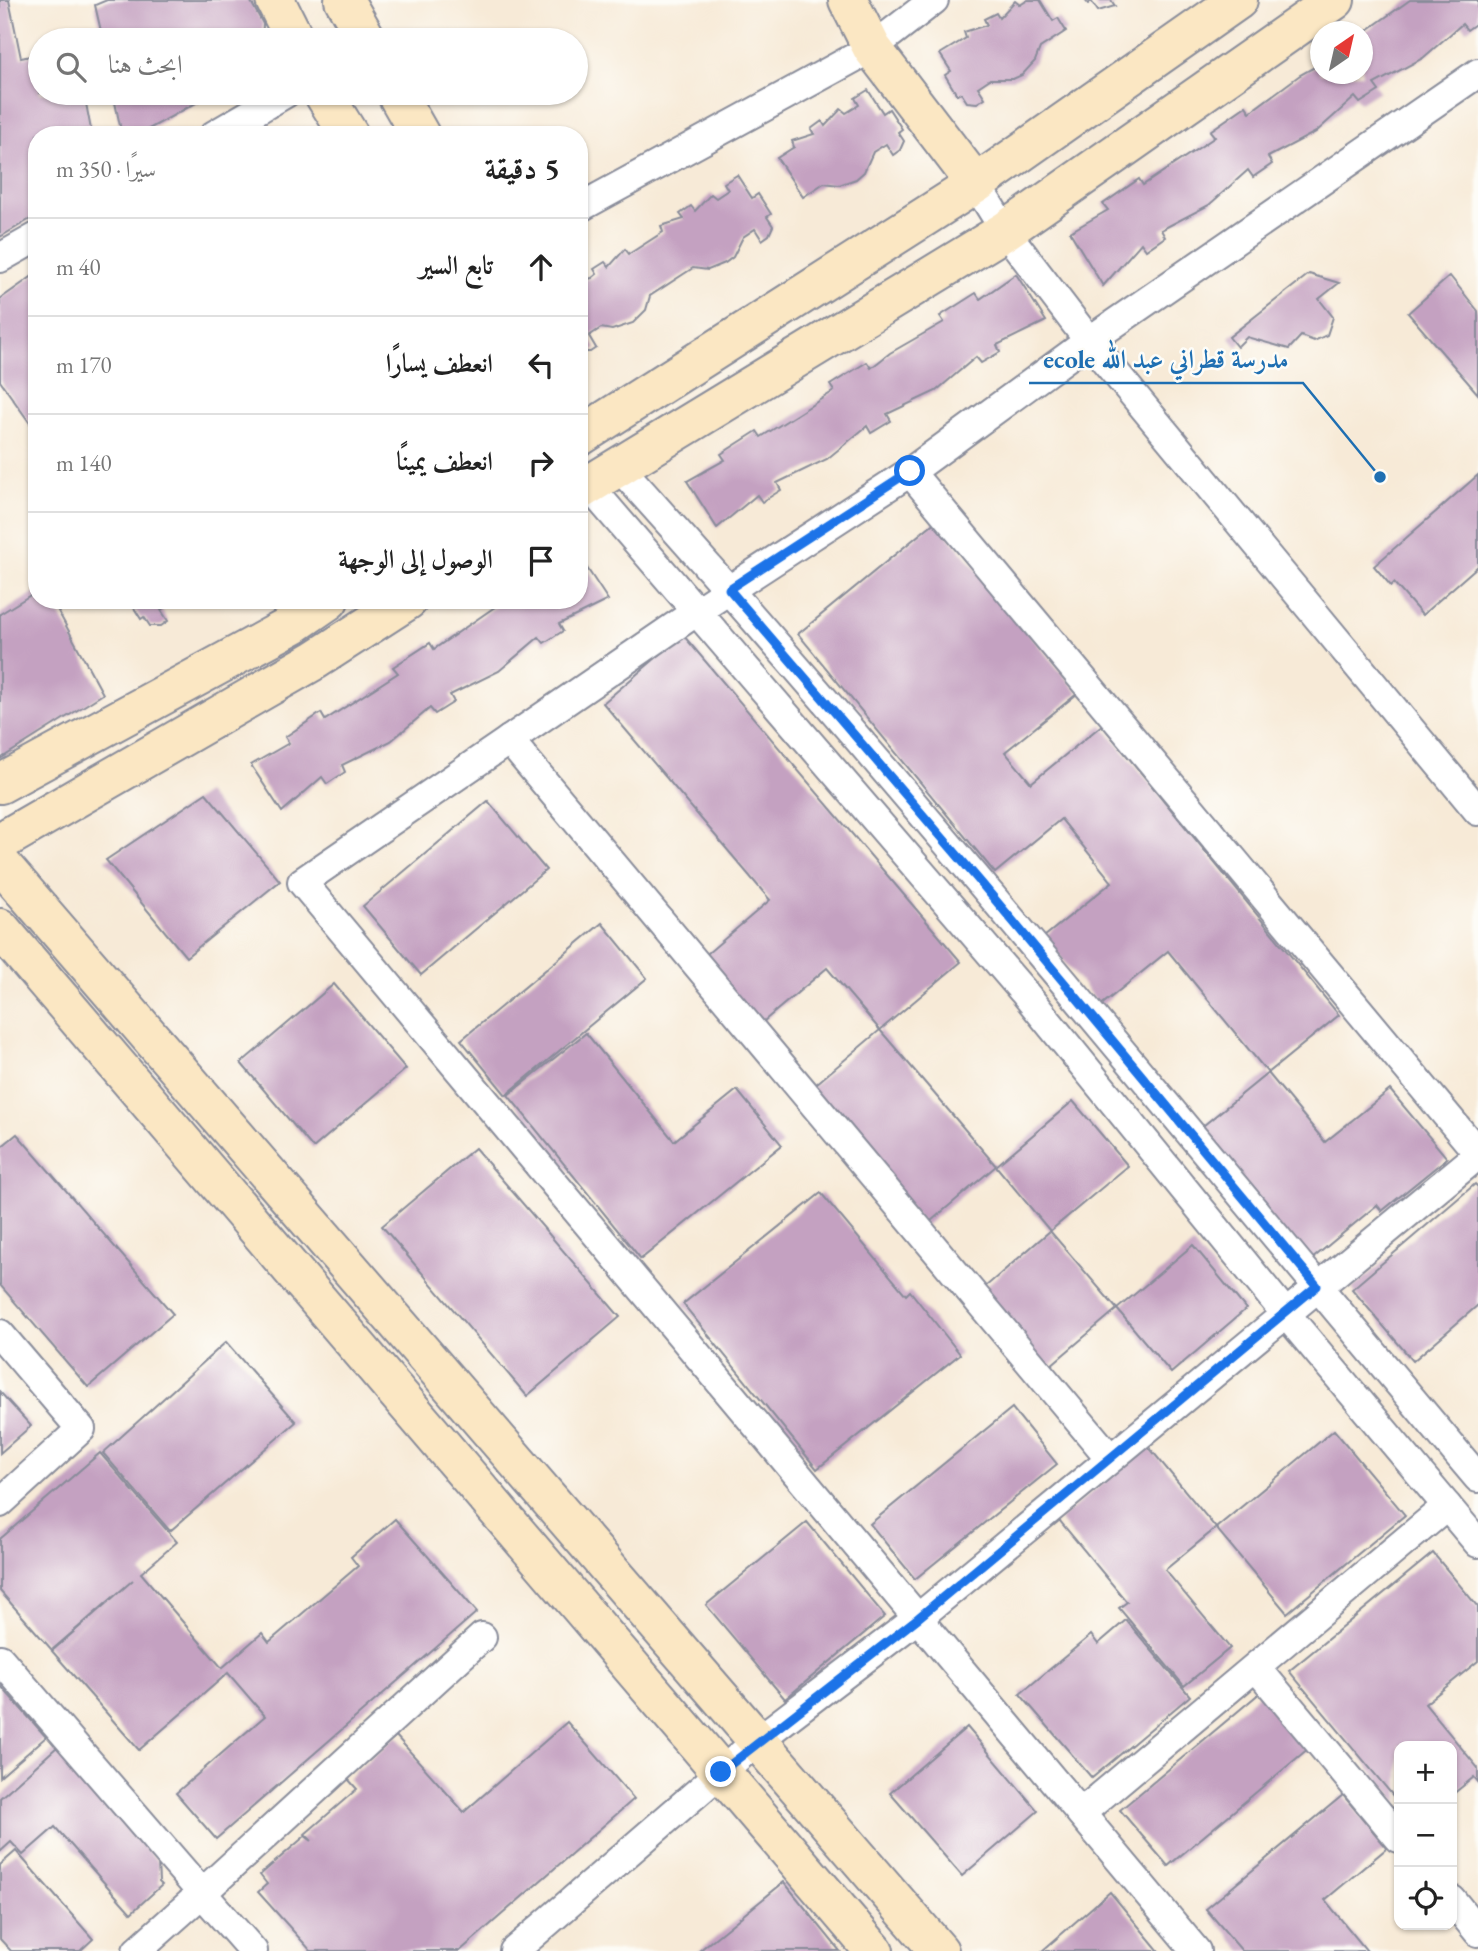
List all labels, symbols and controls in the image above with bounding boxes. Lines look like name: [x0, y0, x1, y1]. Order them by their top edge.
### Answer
north arrow: [1310, 21, 1373, 84]
search box: [28, 28, 588, 105]
text: ابحث هنا: [108, 47, 183, 81]
icon: search: [52, 48, 90, 86]
text: 5 دقيقة: [485, 149, 560, 188]
text: سيرًا · 350 m: [56, 154, 156, 184]
text: تابع السير: [419, 248, 493, 282]
icon: ahead: [522, 248, 560, 286]
text: 40 m: [56, 252, 101, 282]
callout: ecole مدرسة قطراني عبد الله: [1029, 336, 1303, 383]
text: ecole مدرسة قطراني عبد الله: [1043, 339, 1289, 381]
text: انعطف يسارًا: [386, 346, 493, 380]
icon: left: [522, 346, 560, 384]
text: 170 m: [56, 350, 112, 380]
text: انعطف يمينًا: [396, 444, 493, 478]
icon: right: [522, 444, 560, 482]
text: 140 m: [56, 448, 112, 478]
route start: [894, 455, 925, 486]
text: الوصول إلى الوجهة: [338, 542, 493, 576]
icon: arrive: [522, 542, 560, 580]
map controls: [1394, 1741, 1457, 1930]
button: +: [1394, 1741, 1457, 1804]
route end: [705, 1756, 736, 1787]
button: −: [1394, 1804, 1457, 1867]
button: locate: [1394, 1867, 1457, 1930]

